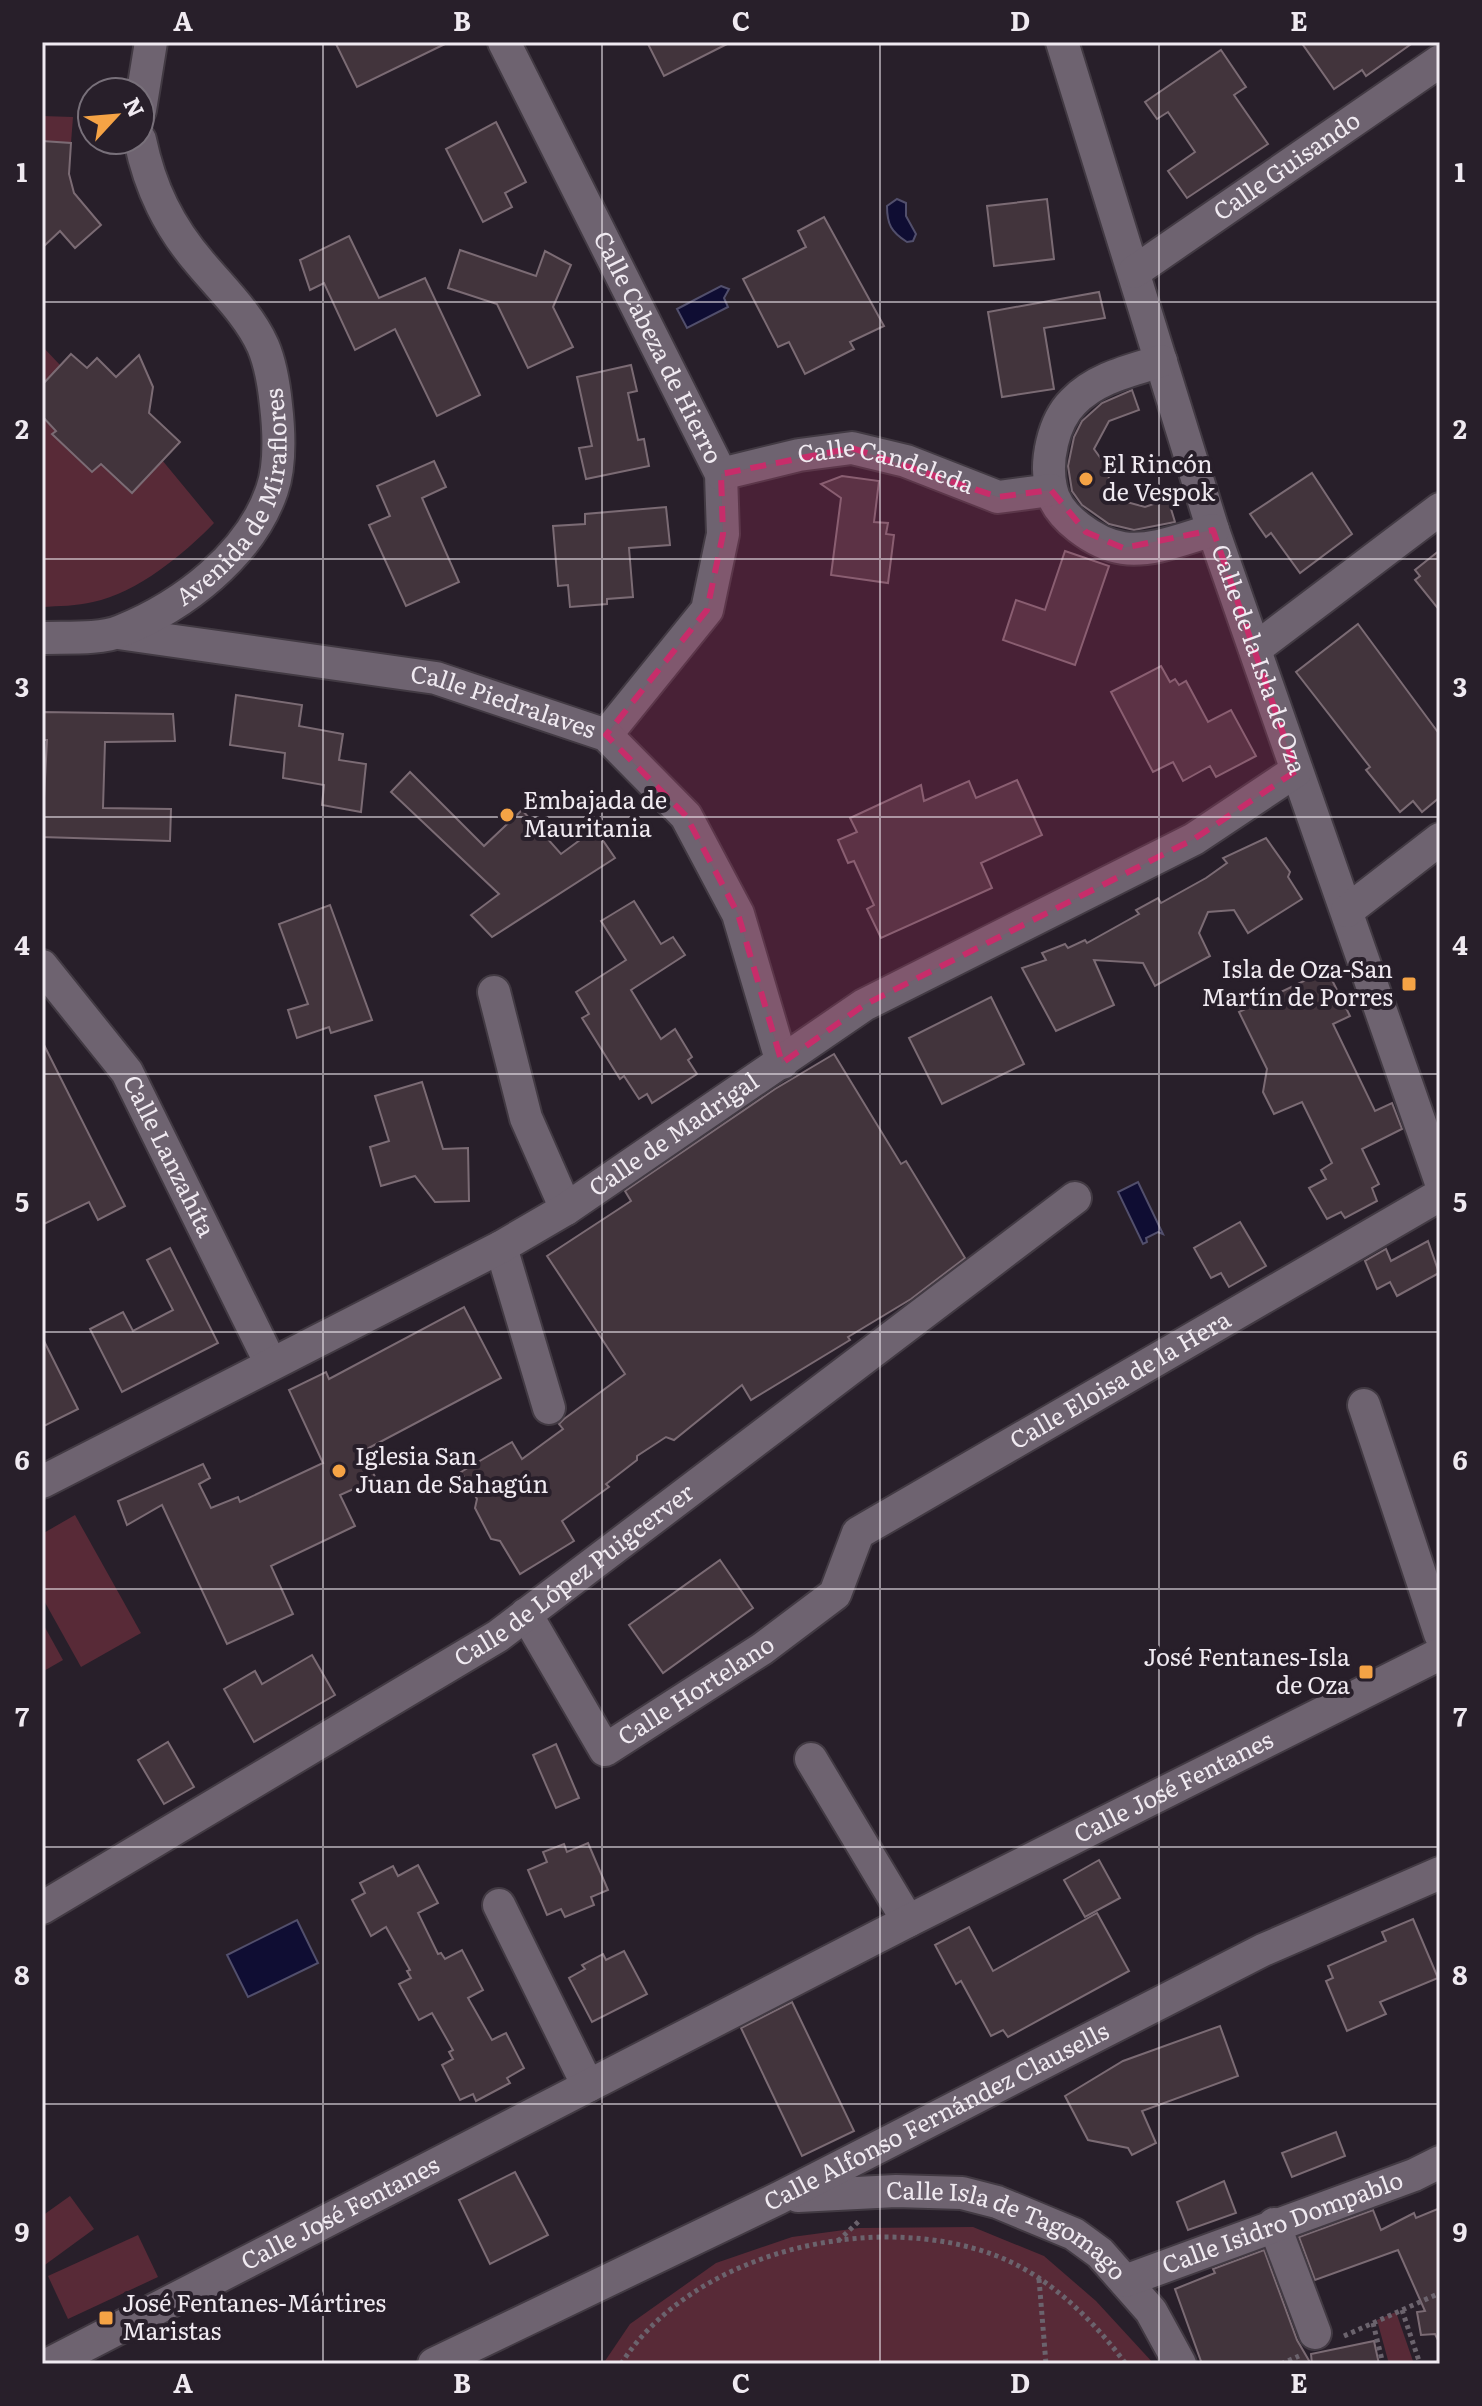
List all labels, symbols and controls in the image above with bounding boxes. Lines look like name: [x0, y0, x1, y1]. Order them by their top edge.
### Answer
text: A: [173, 0, 193, 39]
text: B: [453, 0, 471, 39]
text: C: [732, 0, 750, 39]
text: D: [1010, 0, 1030, 39]
text: E: [1290, 0, 1308, 39]
north arrow: [76, 76, 156, 156]
text: N: [116, 91, 154, 122]
street label: Calle Guisando: [1205, 101, 1366, 228]
text: 1: [17, 151, 28, 190]
text: 1: [1455, 151, 1466, 190]
street label: Calle Cabeza de Hierro: [587, 224, 733, 469]
street label: Avenida de Miraflores: [168, 386, 294, 613]
text: 2: [15, 408, 29, 447]
text: 2: [1453, 408, 1467, 447]
street label: Calle Candeleda: [795, 428, 980, 501]
place label: El Rincón de Vespok: [1102, 445, 1215, 508]
marker: El Rincón de Vespok: [1077, 470, 1095, 488]
street label: Calle de la Isla de Oza: [1204, 539, 1317, 778]
street label: Calle Piedralaves: [408, 655, 601, 745]
text: 3: [15, 666, 29, 705]
text: 3: [1453, 666, 1467, 705]
place label: Embajada de Mauritania: [523, 781, 667, 844]
marker: Embajada de Mauritania: [498, 806, 516, 824]
text: 4: [14, 924, 30, 963]
text: 4: [1452, 924, 1468, 963]
place label: Isla de Oza-San Martín de Porres: [1202, 950, 1393, 1013]
marker: Isla de Oza-San Martín de Porres: [1400, 975, 1418, 993]
street label: Calle de Madrigal: [581, 1062, 765, 1204]
street label: Calle Lanzahíta: [116, 1068, 226, 1242]
text: 5: [15, 1181, 29, 1220]
text: 5: [1453, 1181, 1467, 1220]
street label: Calle Eloisa de la Hera: [1002, 1300, 1236, 1456]
place label: Iglesia San Juan de Sahagún: [355, 1437, 548, 1500]
text: 6: [14, 1439, 30, 1478]
text: 6: [1452, 1439, 1468, 1478]
marker: Iglesia San Juan de Sahagún: [330, 1462, 348, 1480]
street label: Calle de López Puigcerver: [446, 1473, 701, 1674]
street label: Calle Hortelano: [610, 1626, 781, 1752]
place label: José Fentanes-Isla de Oza: [1144, 1638, 1350, 1701]
marker: José Fentanes-Isla de Oza: [1357, 1663, 1375, 1681]
text: 7: [15, 1696, 29, 1735]
text: 7: [1453, 1696, 1467, 1735]
street label: Calle José Fentanes: [1067, 1721, 1279, 1850]
text: 8: [14, 1954, 30, 1993]
text: 8: [1452, 1954, 1468, 1993]
street label: Calle Alfonso Fernández Clausells: [757, 2012, 1114, 2218]
street label: Calle José Fentanes: [234, 2146, 445, 2277]
street label: Calle Isidro Dompablo: [1156, 2161, 1407, 2281]
street label: Calle Isla de Tagomago: [885, 2171, 1136, 2287]
text: 9: [15, 2211, 30, 2250]
text: 9: [1453, 2211, 1468, 2250]
place label: José Fentanes-Mártires Maristas: [122, 2284, 386, 2347]
marker: José Fentanes-Mártires Maristas: [97, 2309, 115, 2327]
text: A: [173, 2362, 193, 2401]
text: B: [453, 2362, 471, 2401]
text: C: [732, 2362, 750, 2401]
text: D: [1010, 2362, 1030, 2401]
text: E: [1290, 2362, 1308, 2401]

